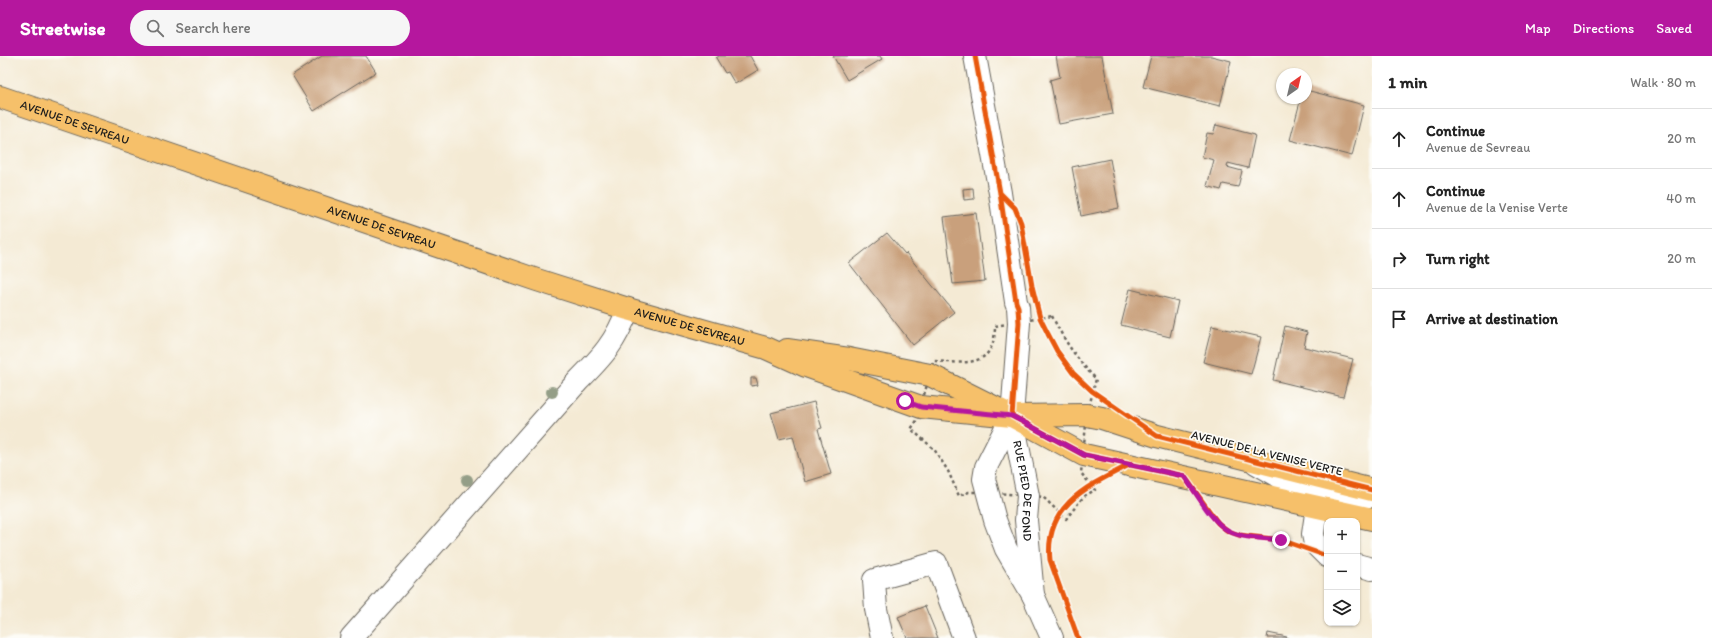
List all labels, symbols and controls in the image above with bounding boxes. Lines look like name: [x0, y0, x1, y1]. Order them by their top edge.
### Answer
search box: [130, 10, 410, 46]
text: Streetwise: [20, 17, 106, 40]
icon: search: [144, 17, 166, 39]
text: Search here: [176, 19, 251, 37]
text: Map: [1525, 20, 1551, 37]
text: Directions: [1573, 20, 1634, 37]
text: Saved: [1656, 20, 1692, 37]
north arrow: [1276, 68, 1312, 104]
text: 1 min: [1388, 72, 1427, 92]
text: Walk · 80 m: [1630, 75, 1696, 90]
street label: AVENUE DE SEVREAU: [19, 97, 131, 148]
text: Continue: [1426, 122, 1485, 140]
icon: ahead: [1388, 128, 1410, 150]
text: 20 m: [1667, 131, 1696, 146]
text: Avenue de Sevreau: [1426, 140, 1530, 155]
text: Continue: [1426, 182, 1485, 200]
icon: ahead: [1388, 188, 1410, 210]
text: 40 m: [1666, 191, 1696, 206]
text: Avenue de la Venise Verte: [1426, 200, 1568, 215]
street label: AVENUE DE SEVREAU: [325, 202, 438, 252]
icon: right: [1388, 248, 1410, 270]
text: Turn right: [1426, 250, 1490, 268]
text: 20 m: [1667, 251, 1696, 266]
street label: AVENUE DE SEVREAU: [633, 304, 747, 349]
icon: arrive: [1388, 308, 1410, 330]
text: Arrive at destination: [1426, 310, 1558, 328]
route start: [896, 392, 914, 410]
street label: AVENUE DE LA VENISE VERTE: [1190, 427, 1345, 479]
street label: RUE PIED DE FOND: [1010, 439, 1035, 542]
map controls: [1324, 518, 1360, 626]
button: +: [1324, 518, 1360, 554]
route end: [1272, 531, 1290, 549]
button: −: [1324, 554, 1360, 590]
button: layers: [1324, 590, 1360, 626]

